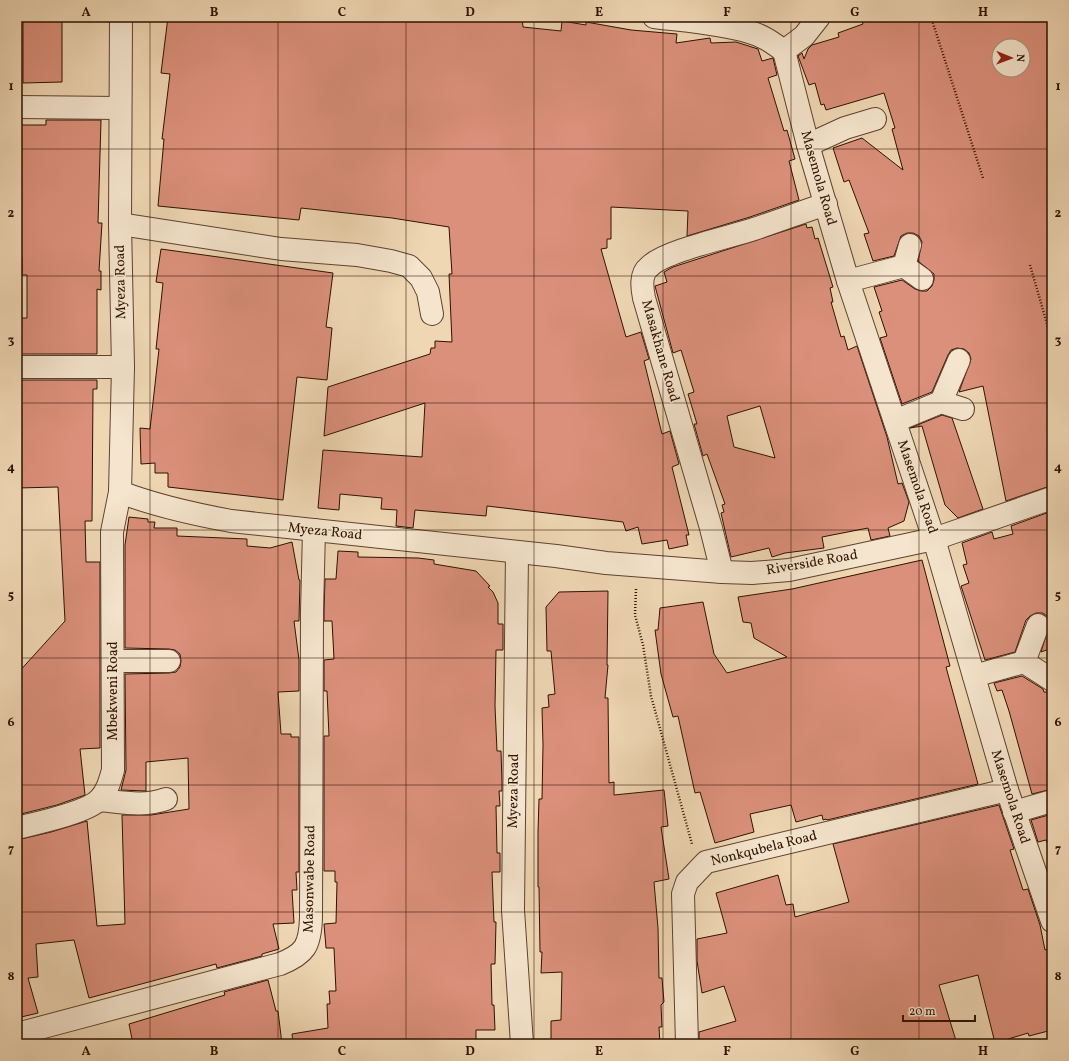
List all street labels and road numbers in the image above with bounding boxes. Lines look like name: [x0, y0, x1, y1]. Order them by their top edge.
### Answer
street label: Masemola Road: [795, 128, 841, 228]
street label: Myeza Road: [111, 244, 131, 320]
street label: Masakhane Road: [636, 298, 684, 404]
street label: Masemola Road: [892, 438, 942, 536]
street label: Myeza Road: [287, 519, 363, 545]
street label: Riverside Road: [765, 546, 859, 580]
street label: Mbekweni Road: [104, 641, 123, 741]
street label: Masemola Road: [986, 748, 1034, 847]
street label: Myeza Road: [504, 753, 524, 829]
street label: Masonwabe Road: [300, 825, 320, 933]
street label: Nonkqubela Road: [709, 827, 819, 871]

